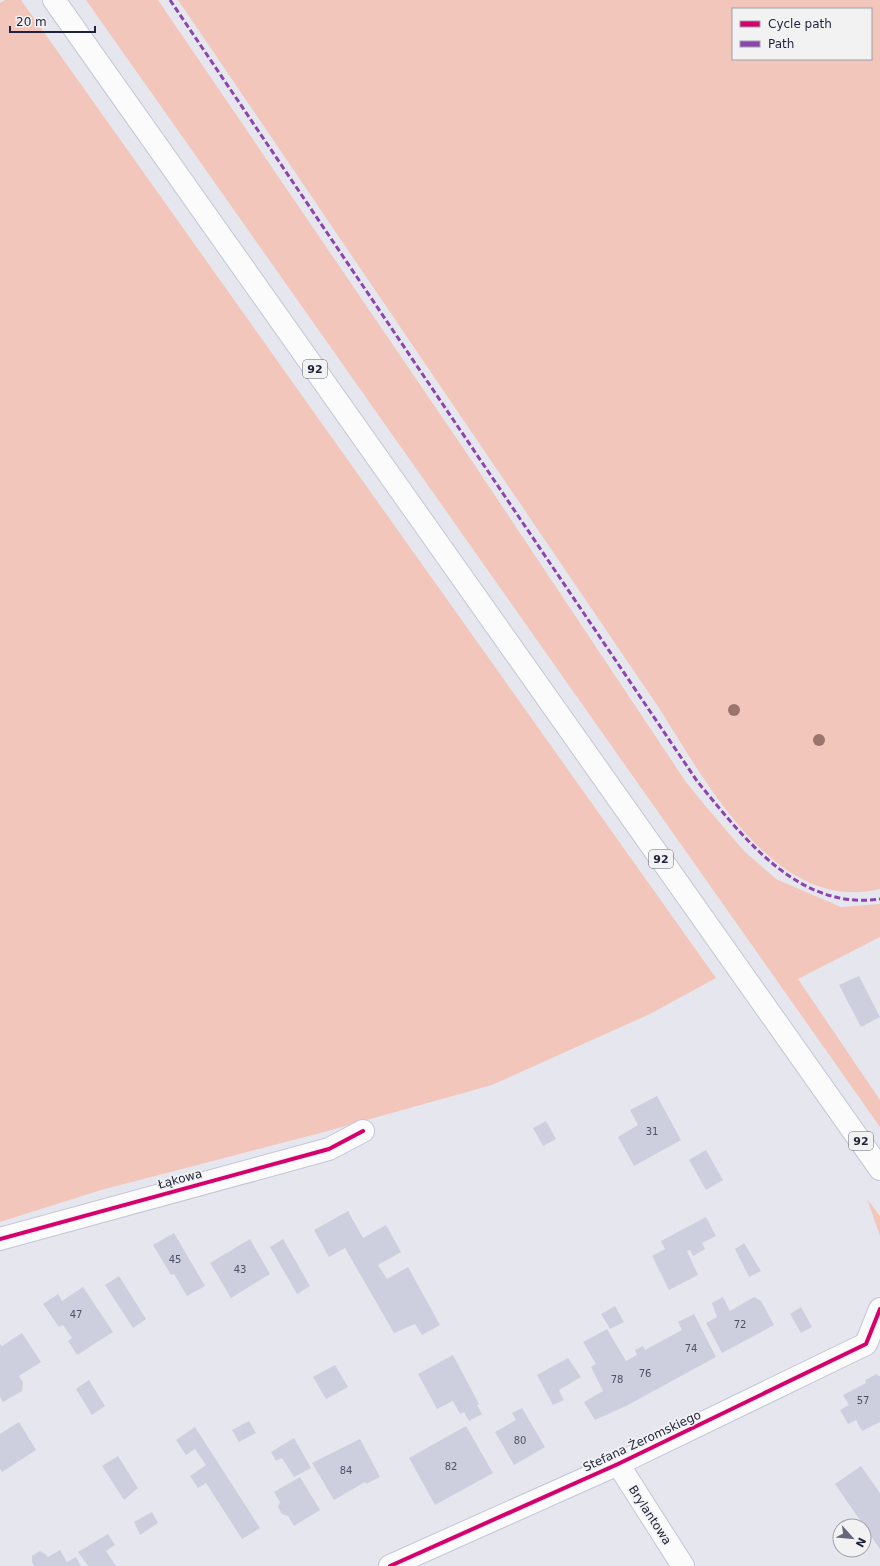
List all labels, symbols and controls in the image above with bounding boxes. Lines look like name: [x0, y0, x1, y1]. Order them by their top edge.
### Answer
scale bar: [10, 8, 95, 34]
legend: [732, 8, 872, 60]
text: 20 m: [16, 15, 47, 29]
text: Cycle path: [768, 17, 832, 31]
text: Path: [768, 37, 794, 51]
road number: 92: [303, 360, 327, 378]
road number: 92: [649, 850, 673, 868]
house number: 31: [646, 1126, 658, 1137]
road number: 92: [849, 1132, 873, 1150]
street label: Łąkowa: [155, 1166, 204, 1192]
house number: 45: [169, 1254, 181, 1265]
house number: 43: [234, 1264, 246, 1275]
house number: 47: [70, 1309, 82, 1320]
house number: 72: [734, 1319, 746, 1330]
house number: 74: [685, 1343, 697, 1354]
house number: 76: [639, 1368, 651, 1379]
house number: 78: [611, 1374, 623, 1385]
house number: 57: [857, 1395, 869, 1406]
street label: Stefana Żeromskiego: [581, 1407, 703, 1474]
house number: 80: [514, 1435, 526, 1446]
house number: 82: [445, 1461, 457, 1472]
house number: 84: [340, 1465, 352, 1476]
street label: Brylantowa: [626, 1483, 674, 1547]
north arrow: [832, 1518, 872, 1558]
text: N: [853, 1535, 868, 1549]

